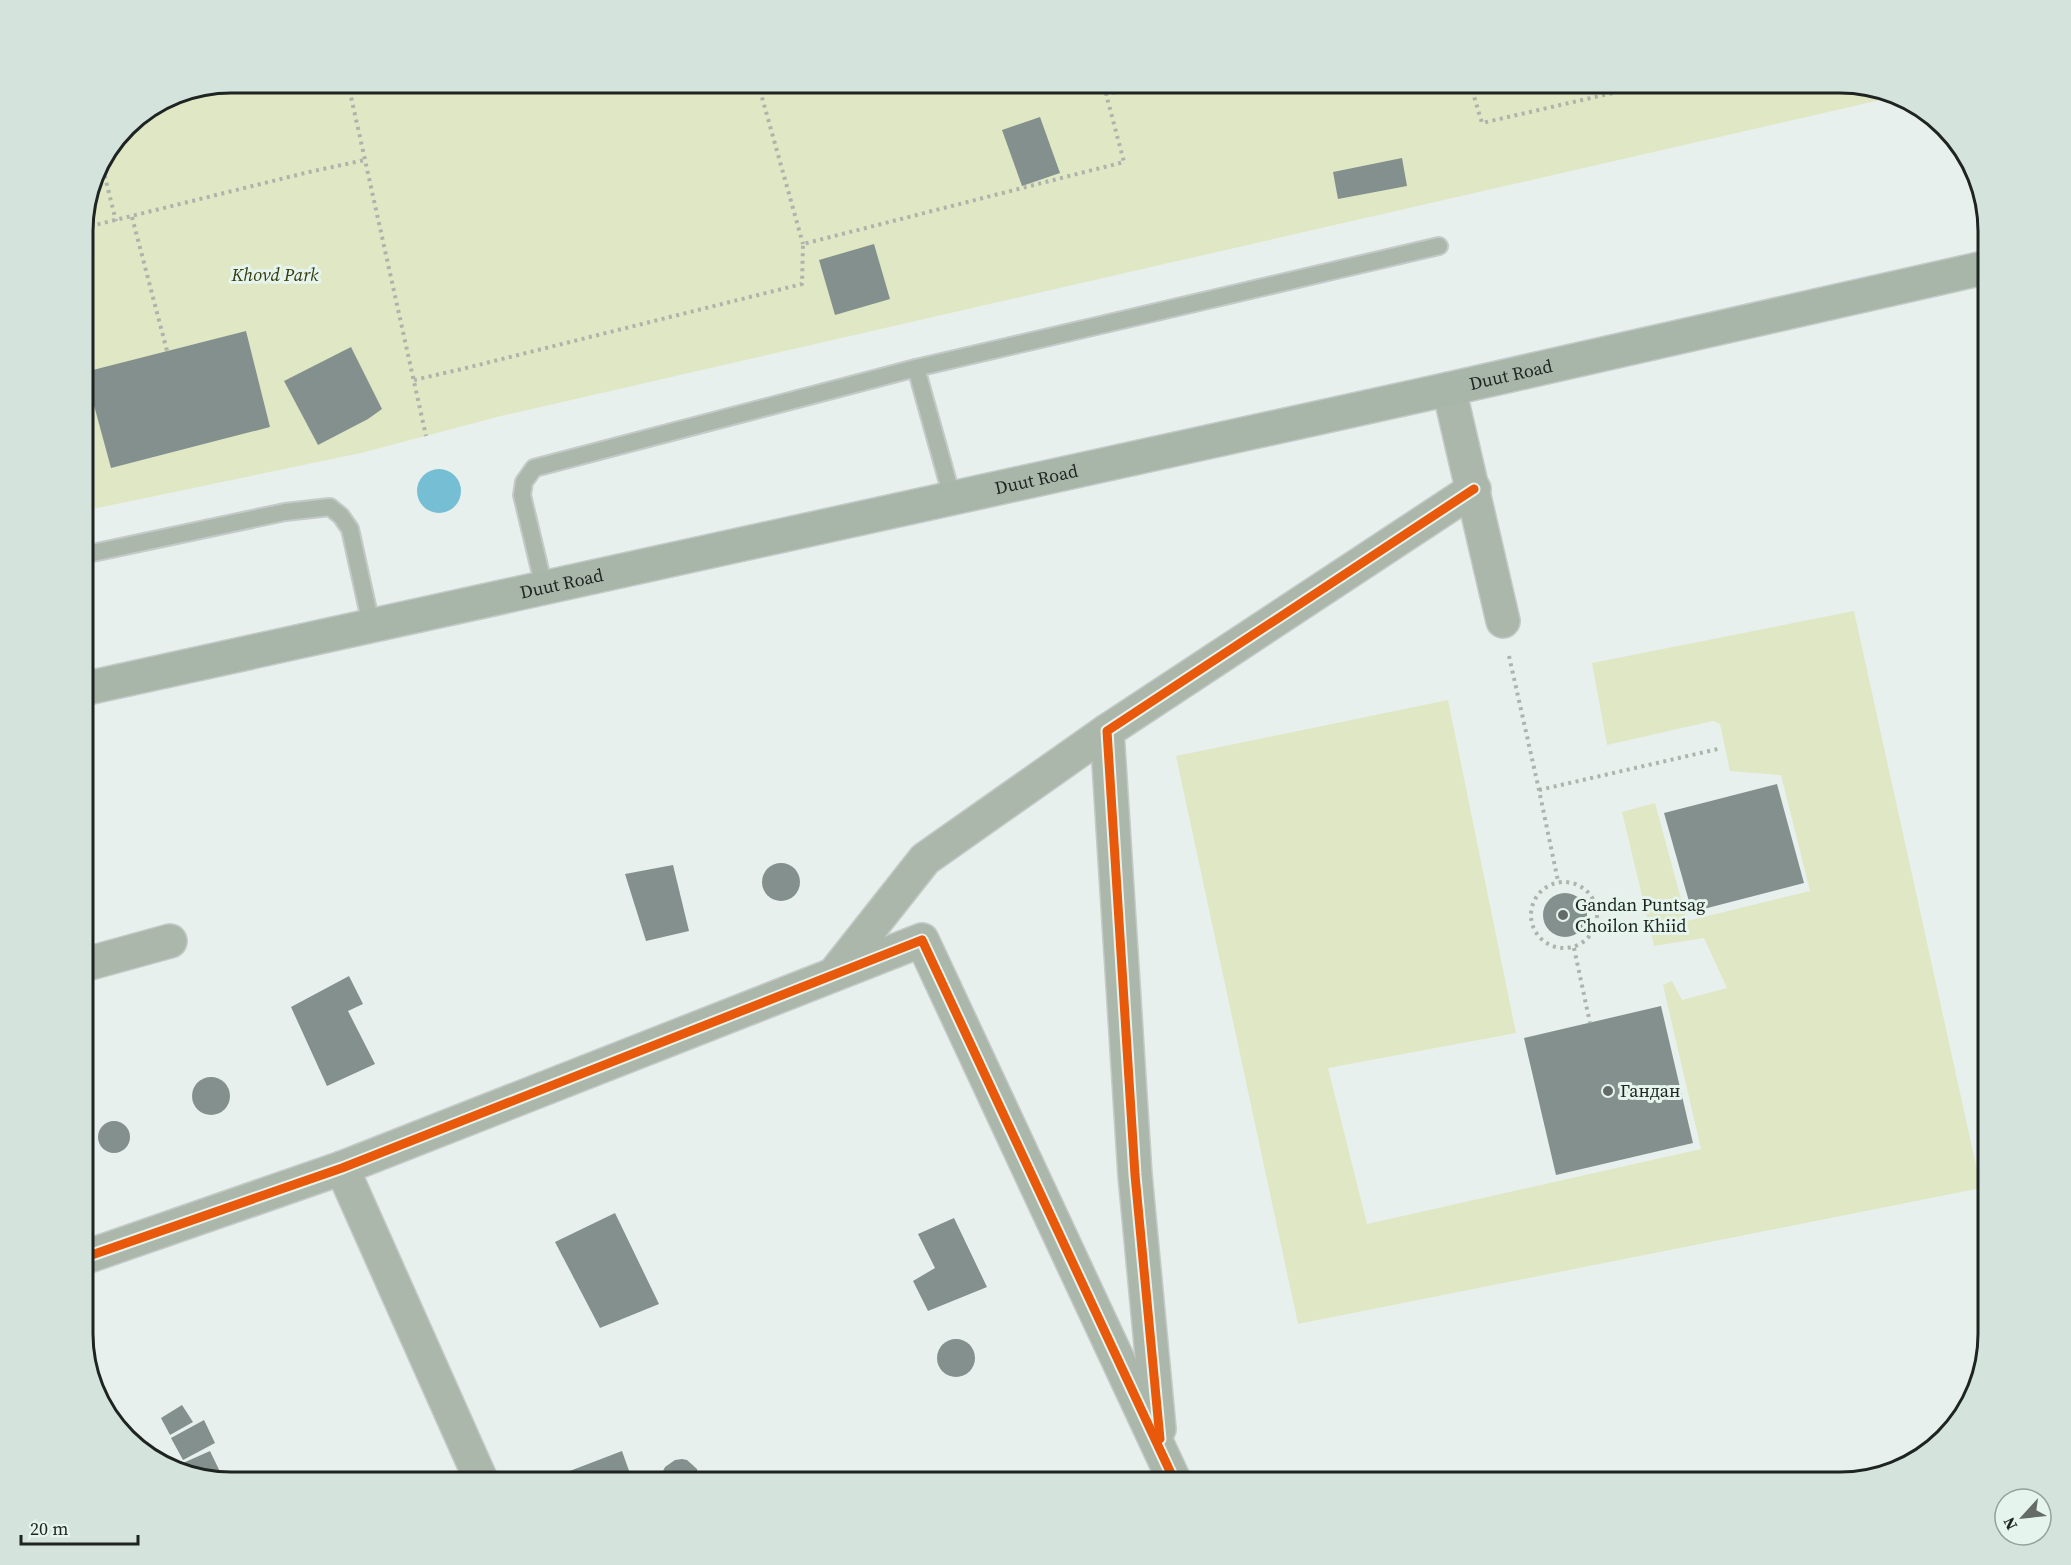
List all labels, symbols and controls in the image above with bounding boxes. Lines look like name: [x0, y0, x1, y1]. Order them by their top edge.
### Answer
park label: Khovd Park: [230, 262, 319, 287]
street label: Duut Road: [1467, 353, 1555, 396]
street label: Duut Road: [992, 458, 1080, 500]
street label: Duut Road: [517, 562, 606, 605]
place label: Gandan Puntsag Choilon Khiid: [1575, 892, 1705, 938]
marker: Gandan Puntsag Choilon Khiid: [1556, 908, 1570, 922]
place label: Гандан: [1620, 1078, 1680, 1103]
marker: Гандан: [1601, 1084, 1615, 1098]
north arrow: [1993, 1487, 2053, 1547]
scale bar: [21, 1508, 138, 1546]
text: N: [1997, 1513, 2022, 1534]
text: 20 m: [30, 1516, 68, 1541]

